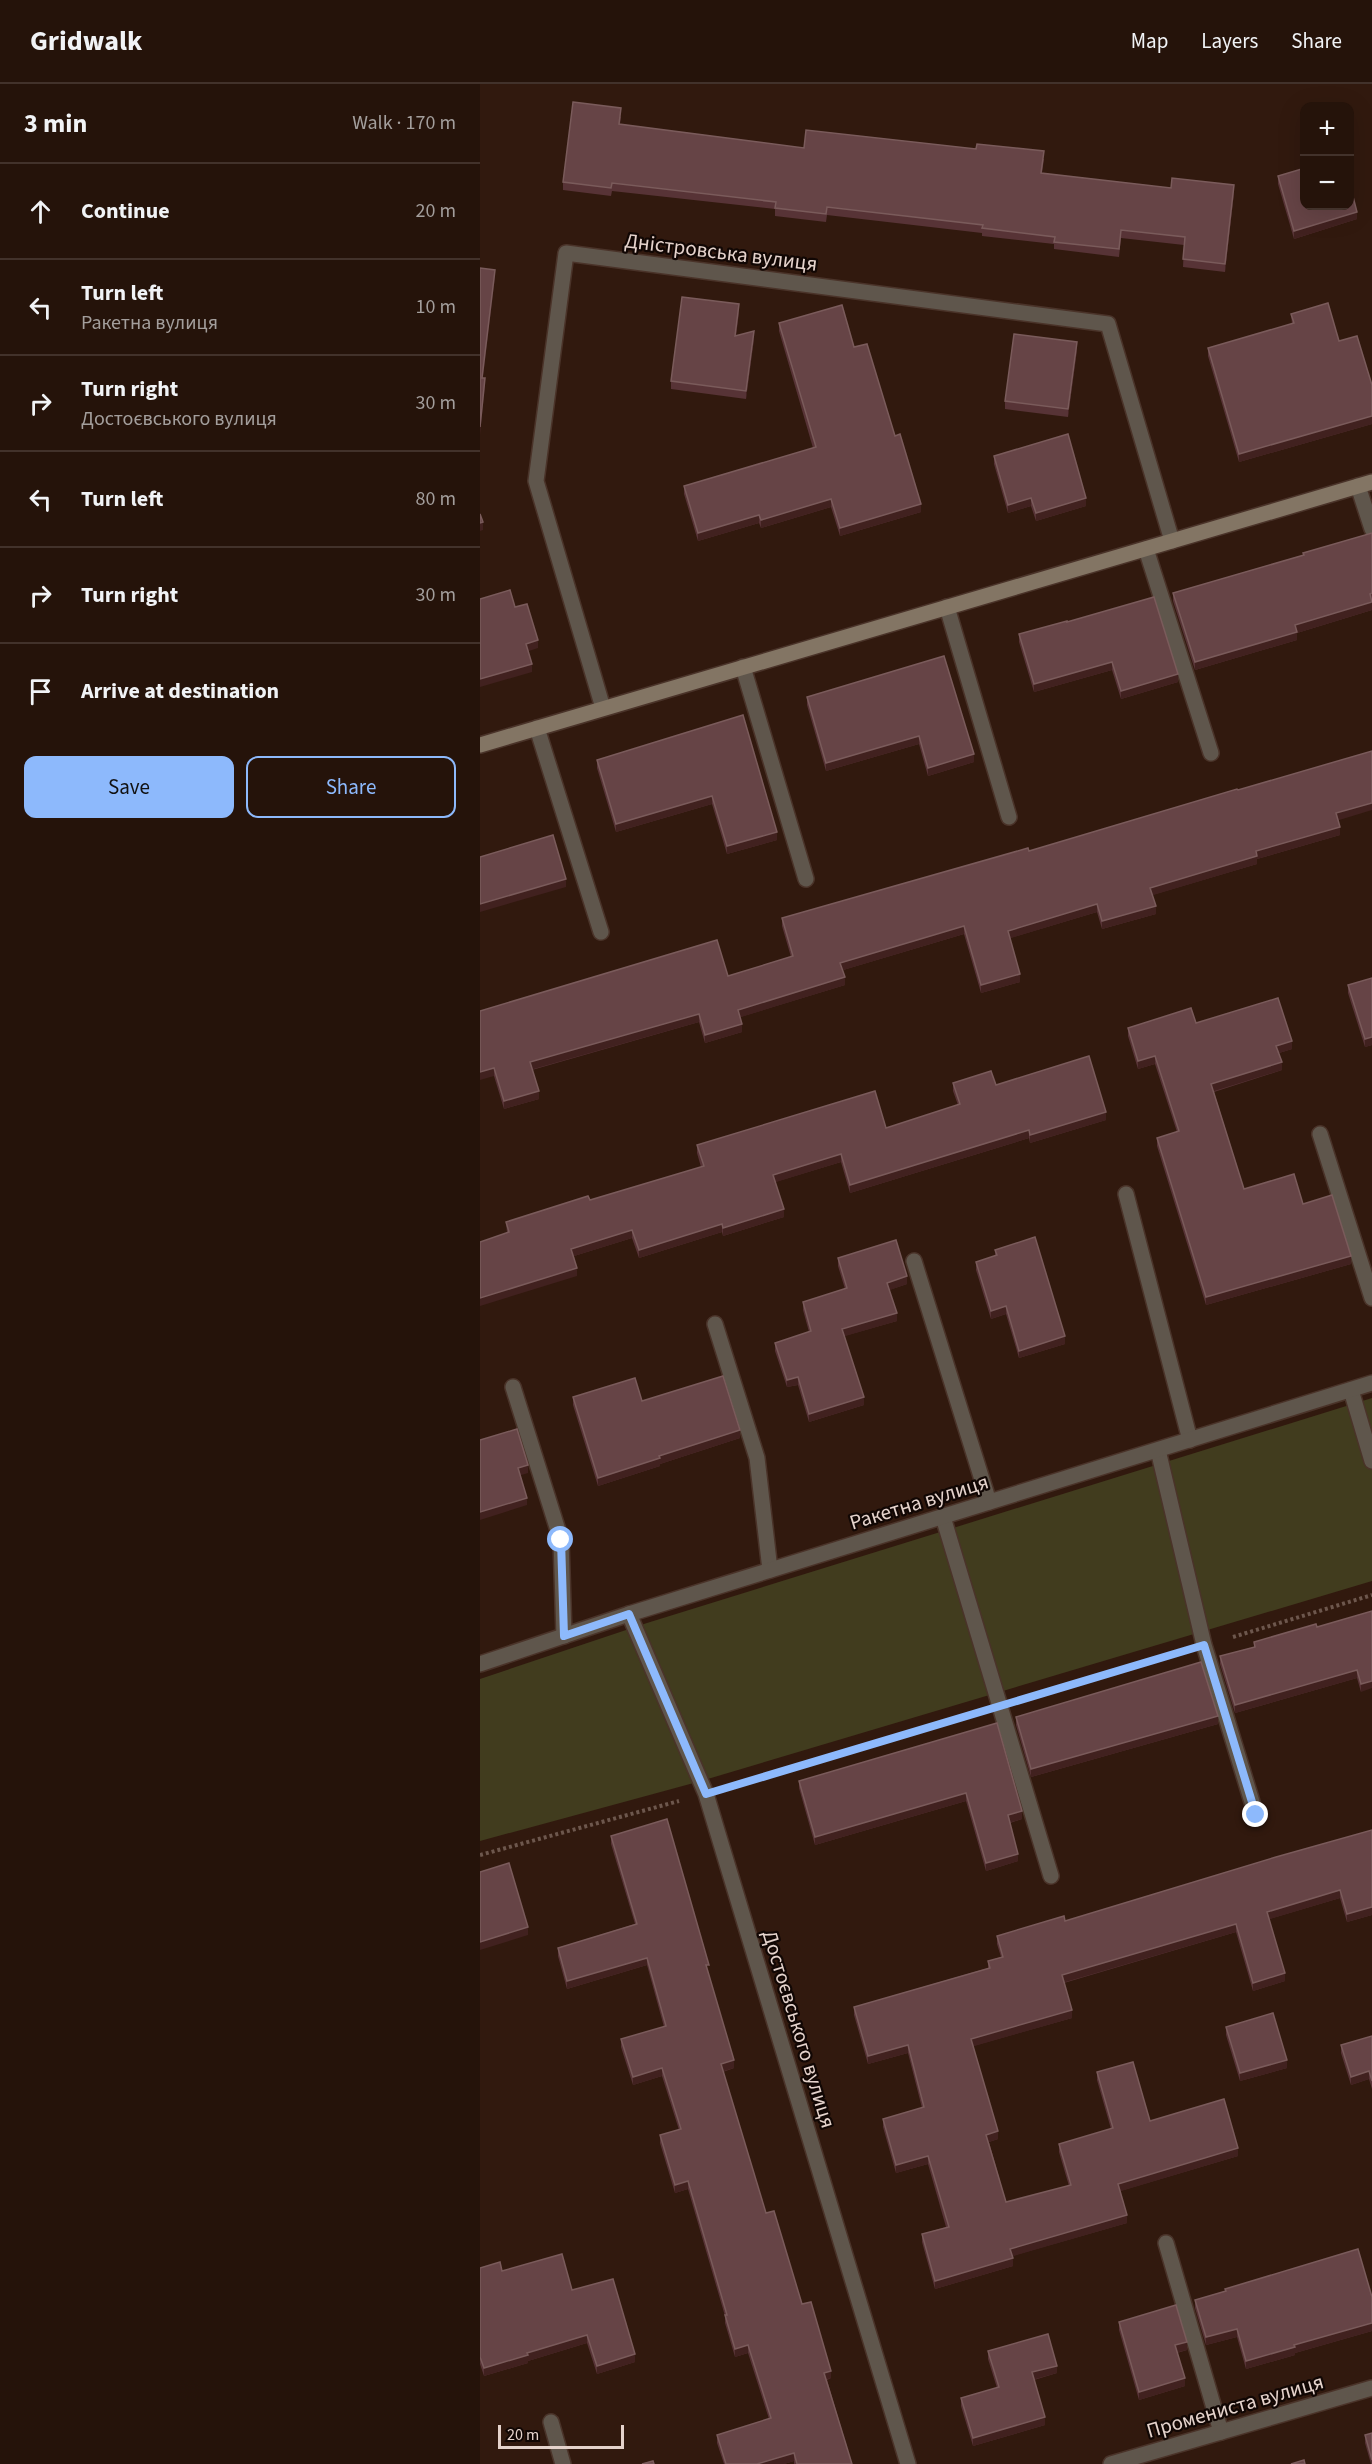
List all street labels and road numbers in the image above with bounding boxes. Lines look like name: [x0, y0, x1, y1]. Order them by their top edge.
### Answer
street label: Дністровська вулиця: [623, 225, 819, 279]
street label: Ракетна вулиця: [846, 1467, 992, 1537]
street label: Достоєвського вулиця: [755, 1926, 843, 2132]
street label: Промениста вулиця: [1143, 2366, 1327, 2446]

